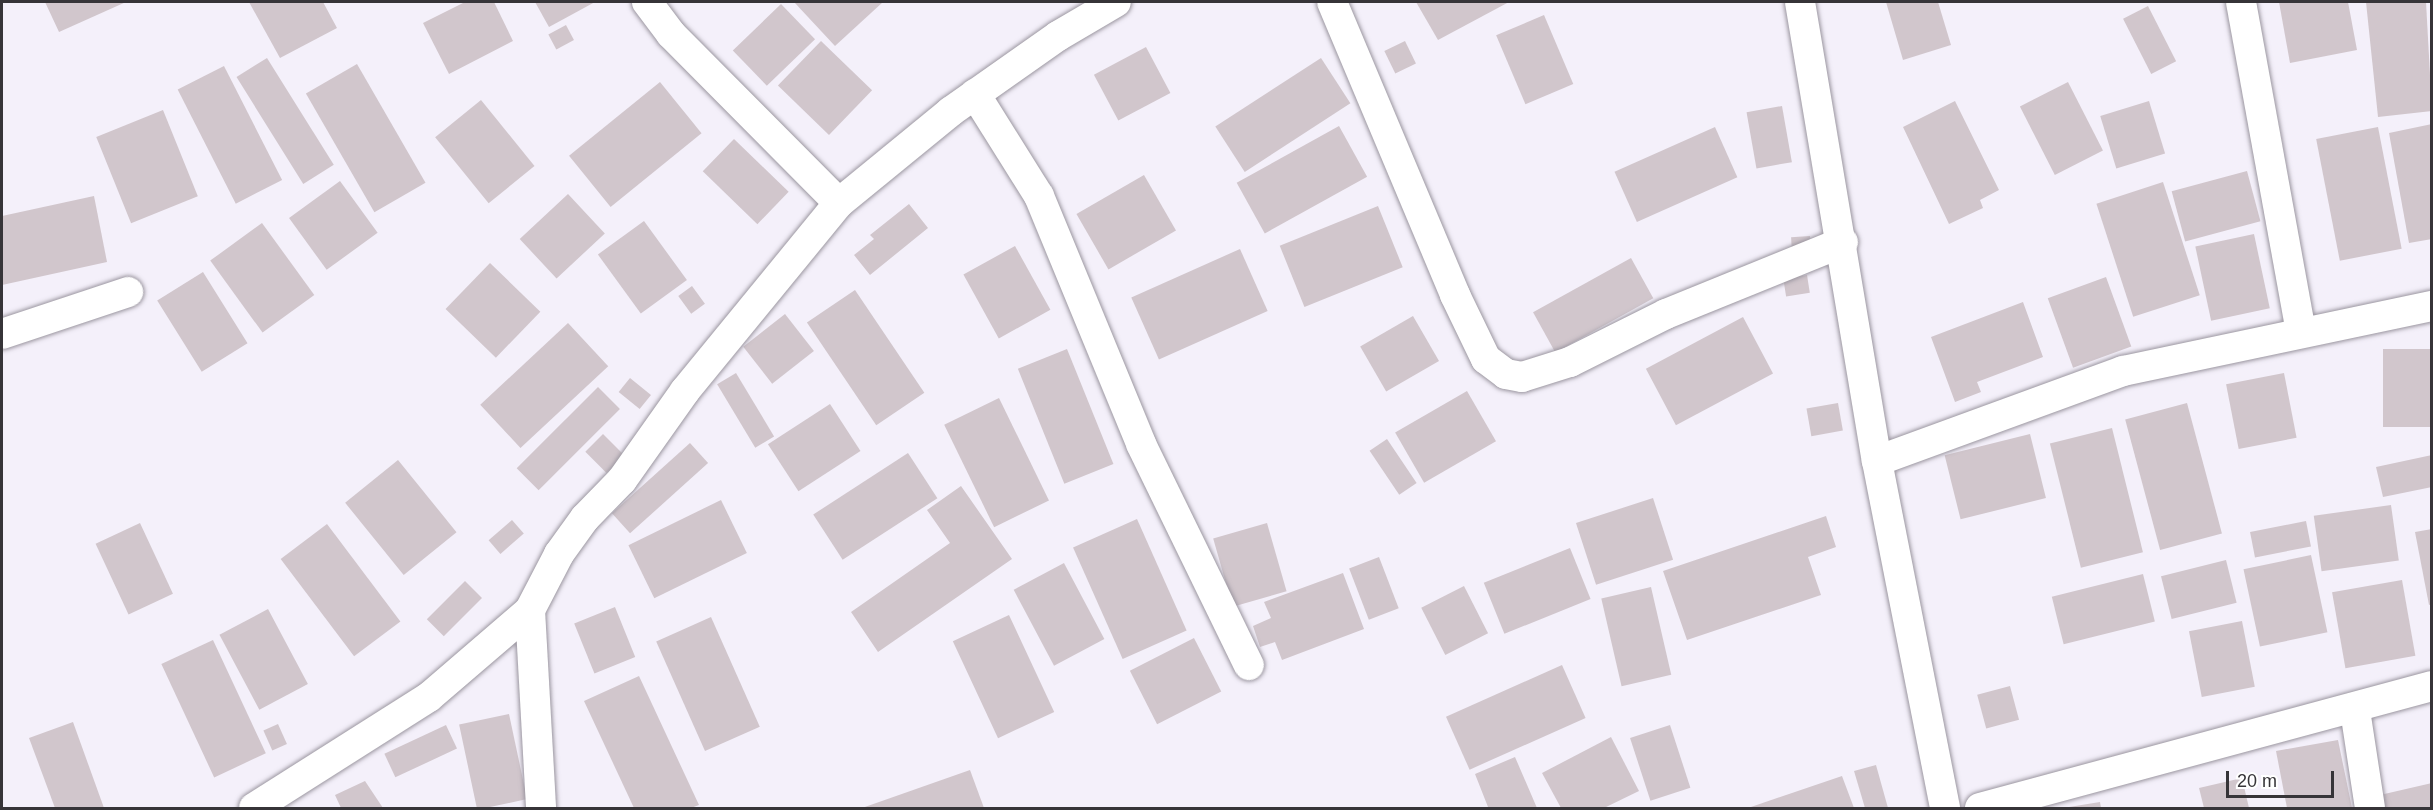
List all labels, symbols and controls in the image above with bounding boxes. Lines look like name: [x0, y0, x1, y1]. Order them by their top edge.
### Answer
scale bar: [2229, 759, 2337, 797]
text: 20 m: [2237, 771, 2277, 791]

